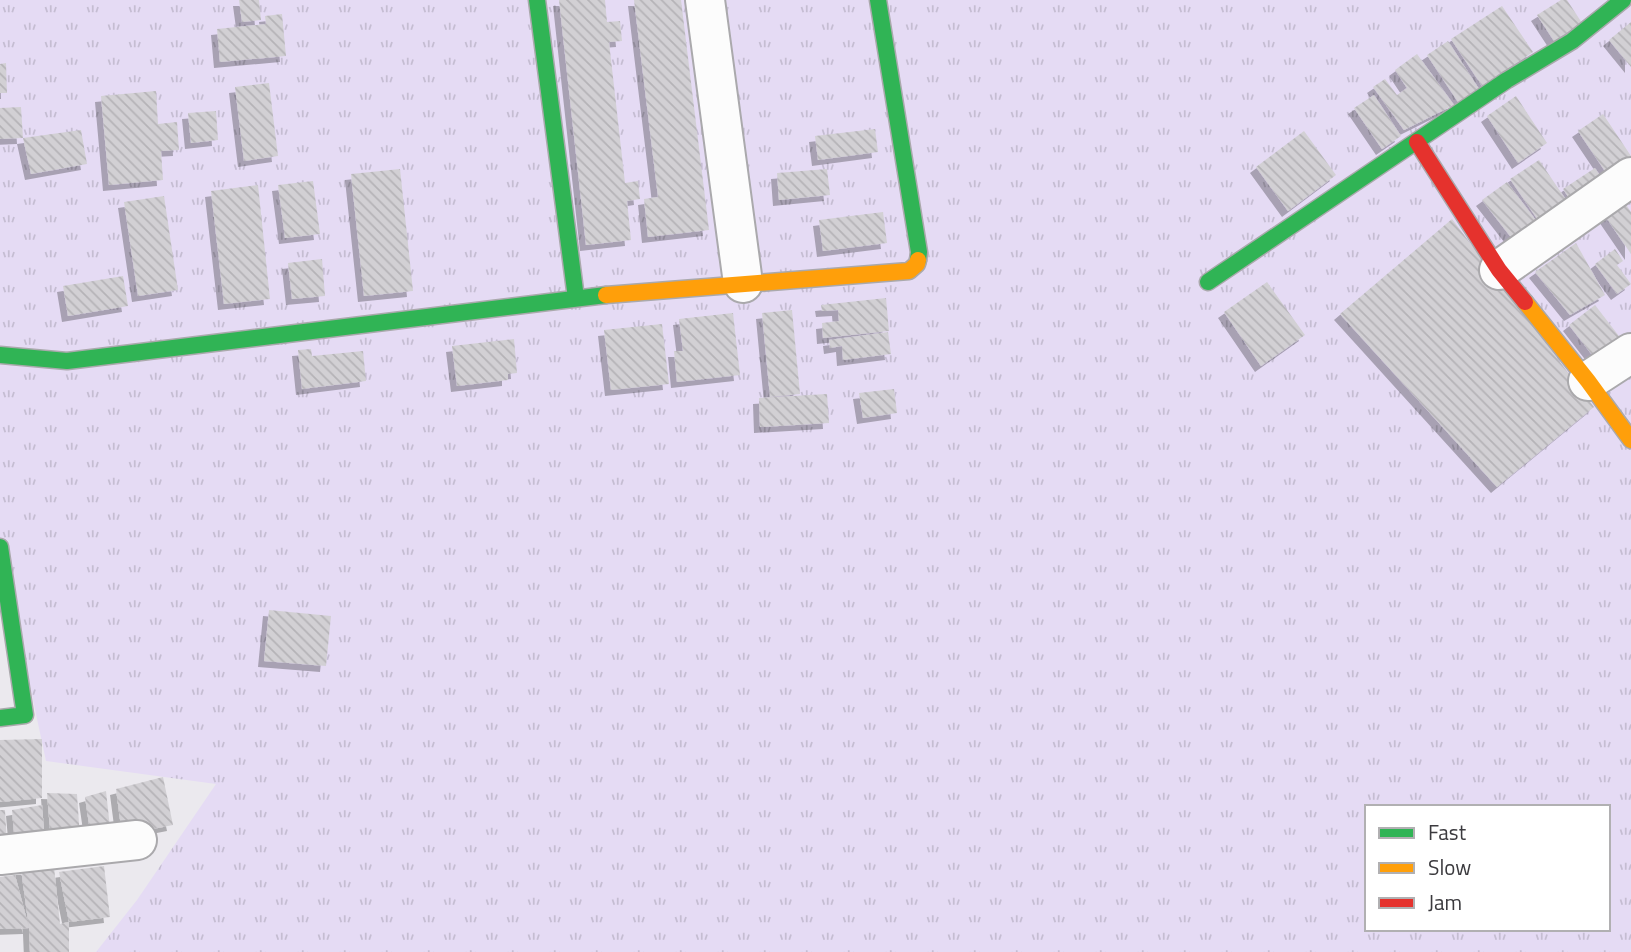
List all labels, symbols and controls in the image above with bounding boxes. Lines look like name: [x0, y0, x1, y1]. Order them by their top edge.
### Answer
legend: [1365, 805, 1610, 931]
text: Fast: [1428, 816, 1467, 848]
text: Slow: [1428, 851, 1471, 883]
text: Jam: [1428, 886, 1462, 918]

